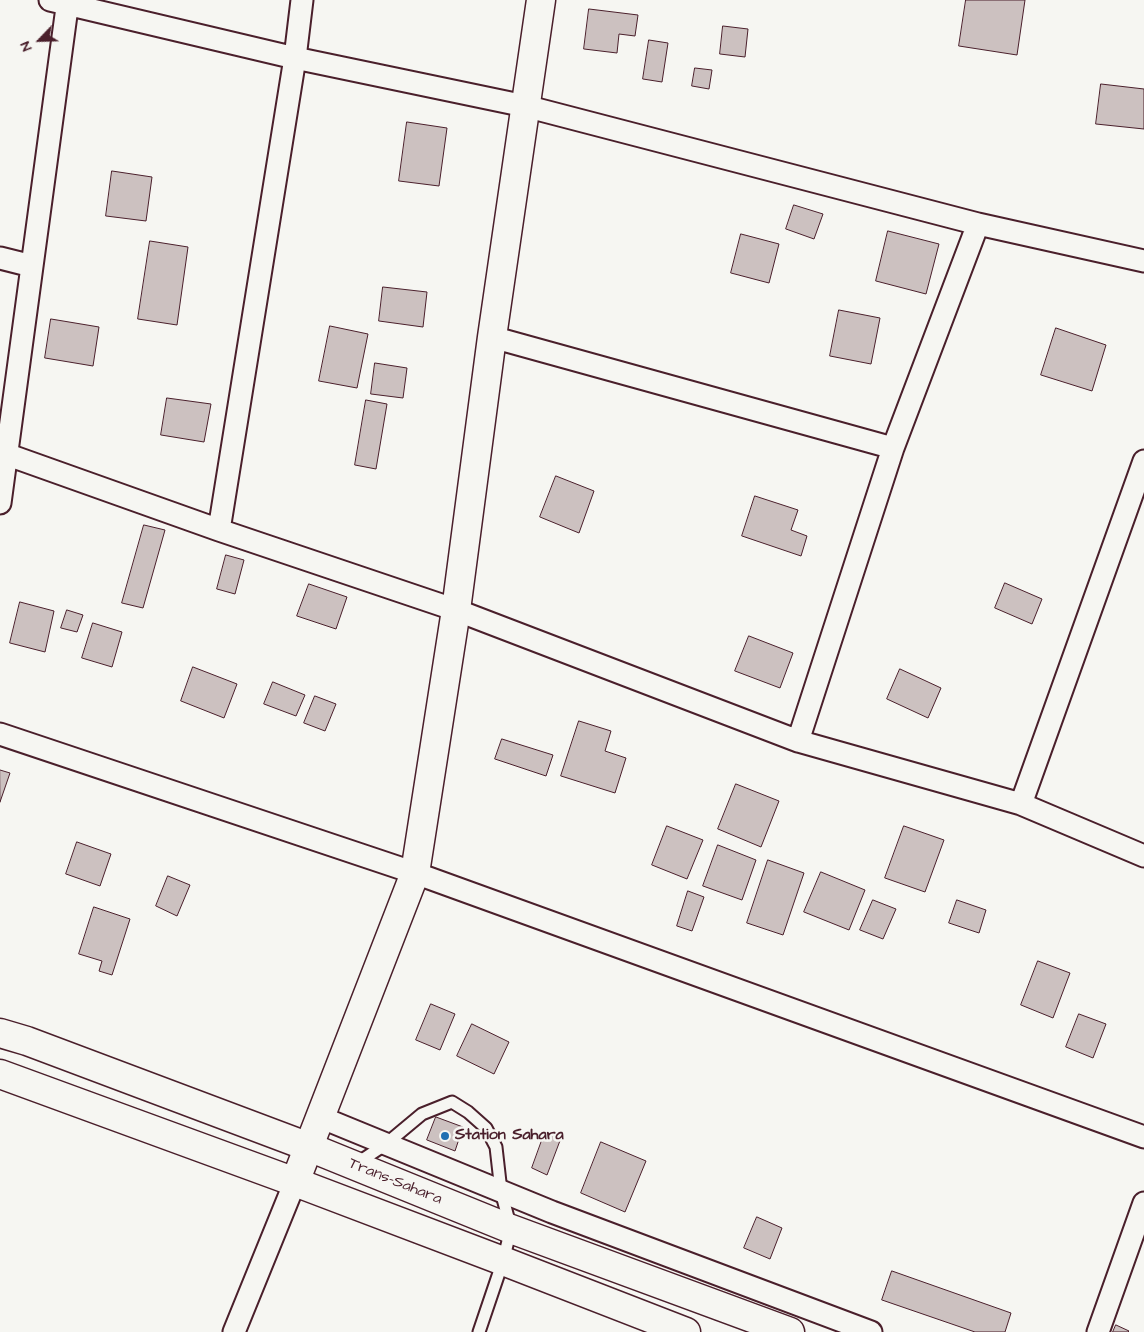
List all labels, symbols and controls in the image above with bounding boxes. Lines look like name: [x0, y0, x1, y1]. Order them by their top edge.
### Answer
north arrow: [15, 15, 65, 65]
text: N: [15, 38, 37, 54]
place label: Station Sahara: [455, 1126, 564, 1146]
marker: Station Sahara: [439, 1130, 451, 1142]
street label: Trans-Sahara: [345, 1154, 445, 1210]

